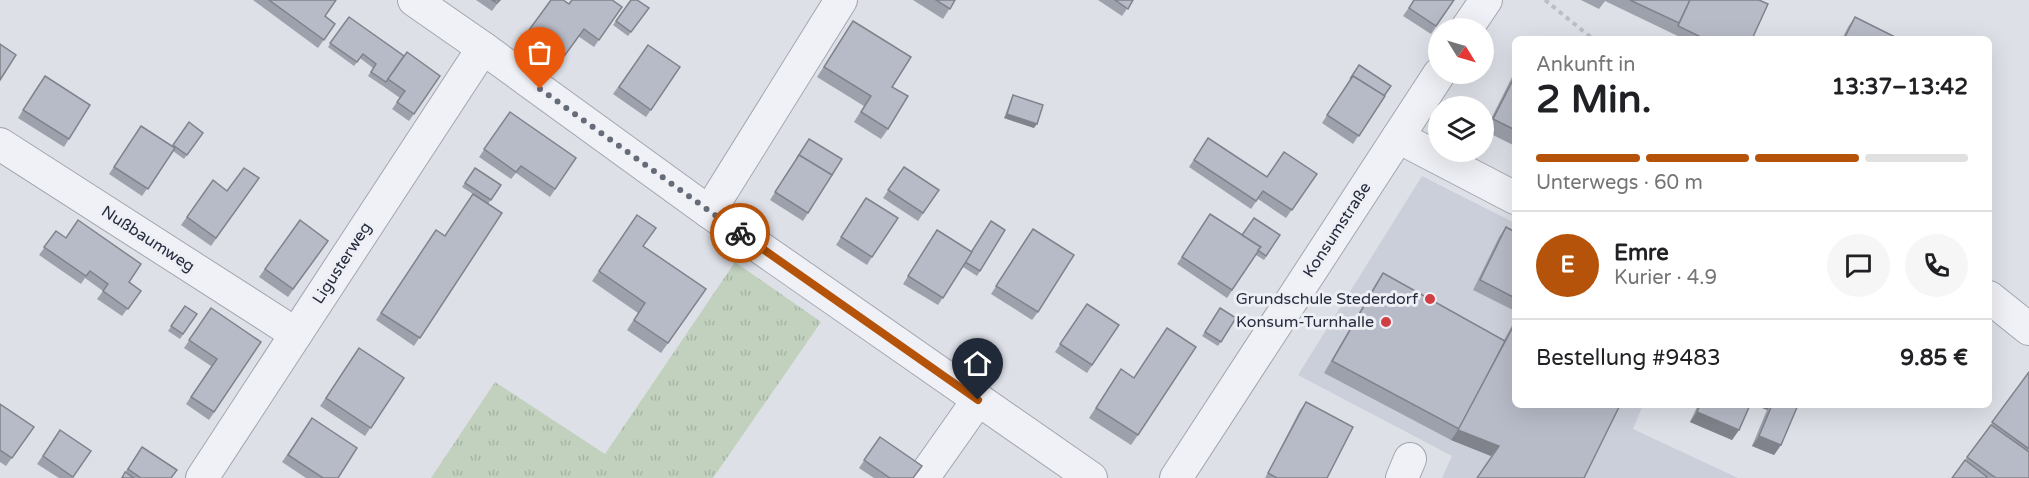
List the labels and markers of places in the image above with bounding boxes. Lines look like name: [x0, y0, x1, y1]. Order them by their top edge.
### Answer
pin: [514, 27, 565, 89]
place label: Grundschule Stederdorf: [1236, 289, 1419, 309]
marker: Grundschule Stederdorf: [1423, 292, 1437, 306]
place label: Konsum-Turnhalle: [1236, 312, 1374, 332]
marker: Konsum-Turnhalle: [1379, 315, 1393, 329]
pin: [952, 338, 1003, 400]

